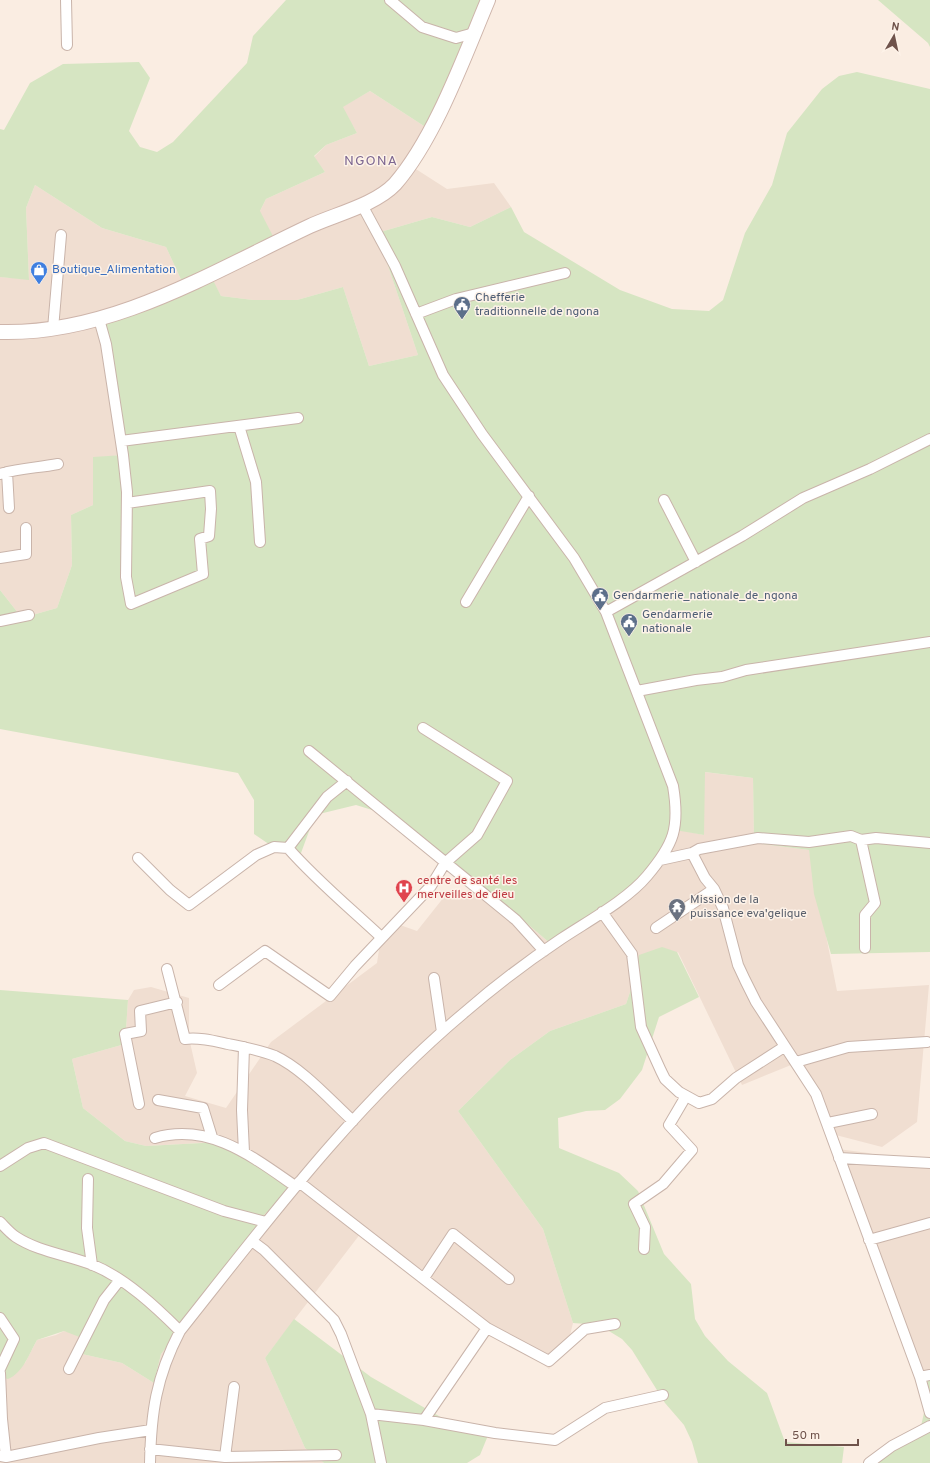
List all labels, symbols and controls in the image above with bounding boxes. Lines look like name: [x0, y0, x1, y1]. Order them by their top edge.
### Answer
north arrow: [874, 16, 914, 56]
text: N: [890, 20, 900, 35]
district label: NGONA: [344, 153, 398, 170]
shop icon: Boutique_Alimentation: [29, 260, 49, 285]
place label: Boutique_Alimentation: [52, 262, 176, 278]
place label: Chefferie traditionnelle de ngona: [475, 290, 599, 320]
public building icon: Chefferie traditionnelle de ngona: [452, 295, 472, 320]
public building icon: Gendarmerie_nationale_de_ngona: [590, 586, 610, 611]
place label: Gendarmerie_nationale_de_ngona: [613, 588, 798, 604]
place label: Gendarmerie nationale: [642, 607, 713, 637]
public building icon: Gendarmerie nationale: [619, 612, 639, 637]
place label: centre de santé les merveilles de dieu: [417, 873, 517, 903]
hospital icon: centre de santé les merveilles de dieu: [394, 878, 414, 903]
place label: Mission de la puissance eva'gelique: [690, 892, 807, 922]
temple icon: Mission de la puissance eva'gelique: [667, 897, 687, 922]
scale bar: [786, 1421, 858, 1447]
text: 50 m: [792, 1428, 820, 1444]

